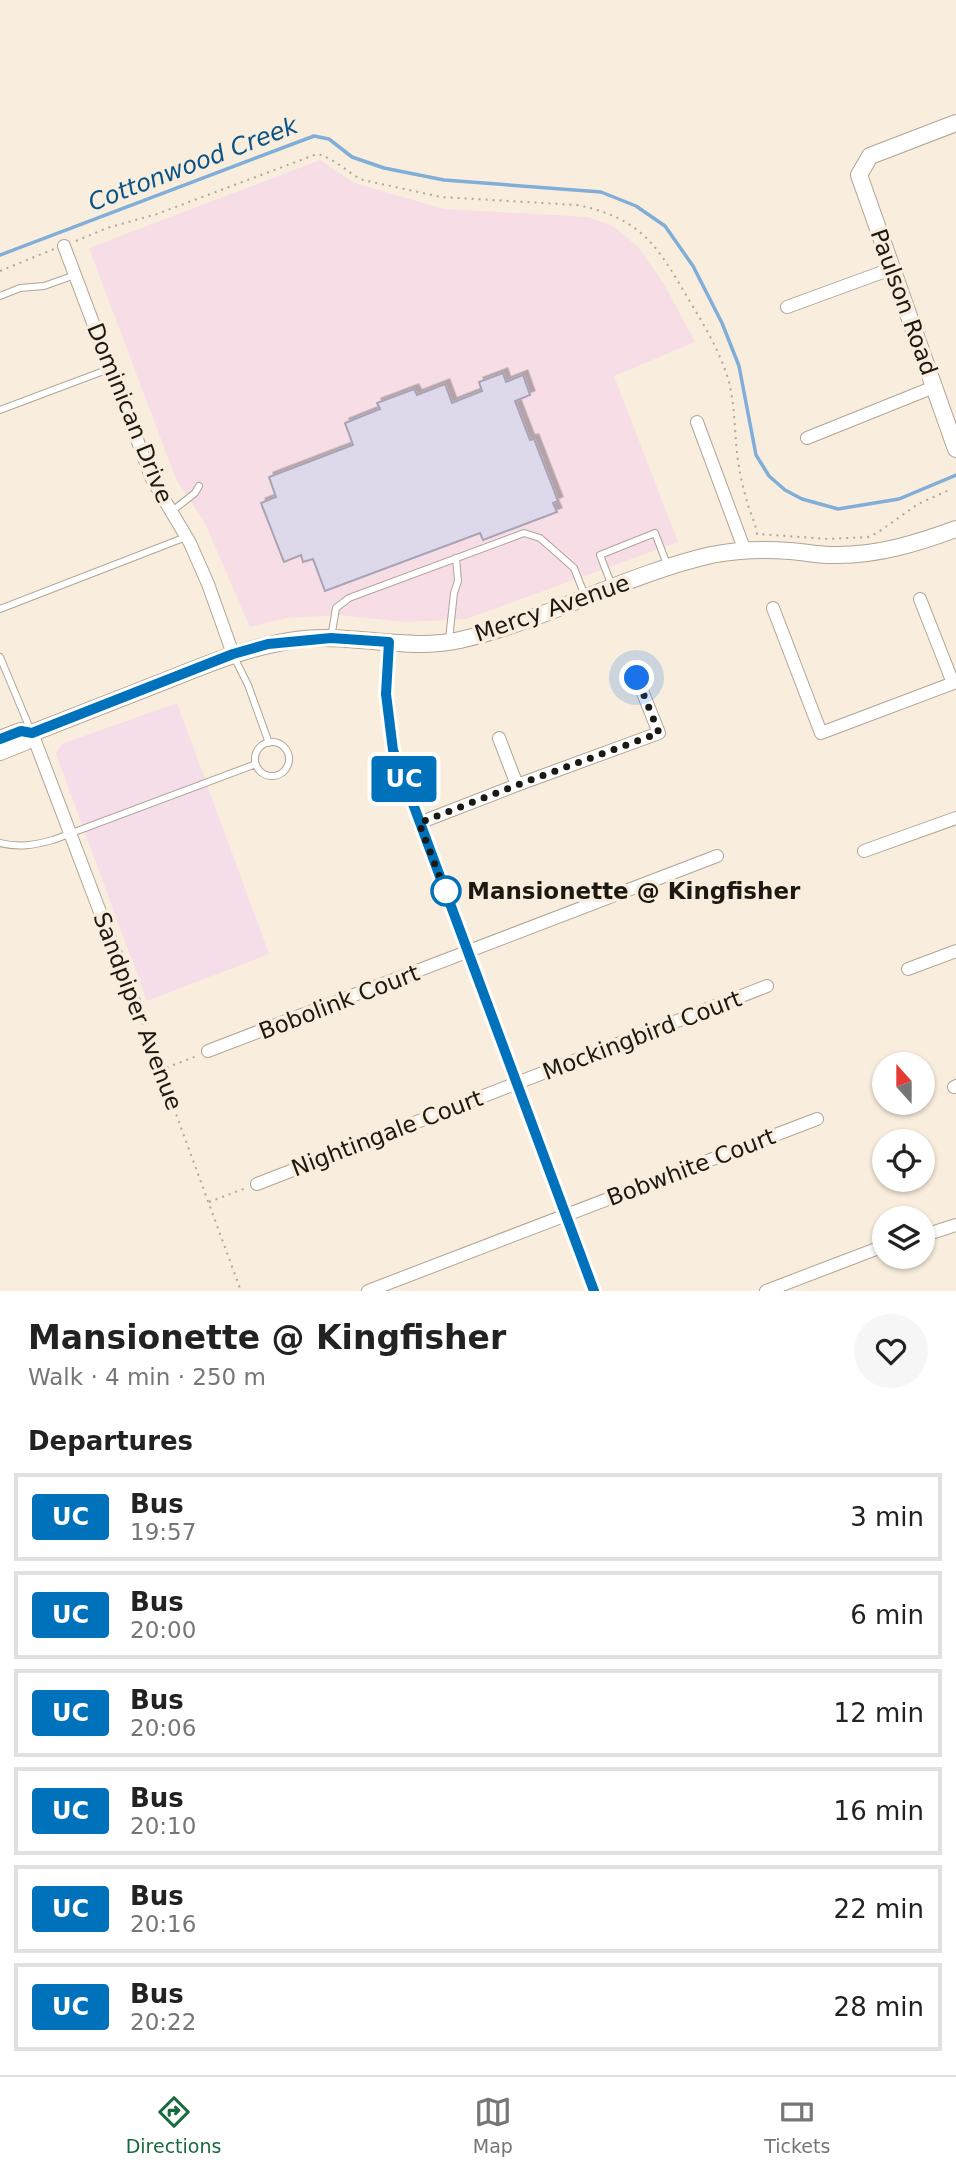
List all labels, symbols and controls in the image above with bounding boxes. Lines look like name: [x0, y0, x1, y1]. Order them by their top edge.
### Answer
water label: Cottonwood Creek: [84, 111, 303, 217]
street label: Paulson Road: [866, 225, 942, 379]
street label: Dominican Drive: [82, 319, 178, 507]
street label: Mercy Avenue: [471, 569, 633, 647]
your location: [619, 660, 654, 695]
line badge: UC: [372, 756, 436, 802]
text: UC: [385, 765, 423, 793]
marker: Mansionette @ Kingfisher: [431, 876, 461, 906]
place label: Mansionette @ Kingfisher: [467, 878, 801, 904]
street label: Sandpiper Avenue: [88, 908, 188, 1114]
street label: Bobolink Court: [255, 959, 423, 1045]
street label: Mockingbird Court: [539, 985, 745, 1085]
north arrow: [872, 1052, 934, 1115]
map controls: [872, 1052, 935, 1269]
street label: Nightingale Court: [288, 1085, 486, 1181]
street label: Bobwhite Court: [603, 1123, 779, 1211]
button: locate: [872, 1129, 935, 1192]
button: layers: [872, 1206, 935, 1269]
button: heart: [854, 1314, 928, 1388]
text: Mansionette @ Kingfisher: [28, 1318, 506, 1357]
text: Walk · 4 min · 250 m: [28, 1364, 266, 1390]
text: Departures: [28, 1426, 193, 1456]
text: Bus: [130, 1489, 184, 1519]
text: 3 min: [850, 1502, 924, 1532]
text: UC: [52, 1503, 89, 1531]
text: 19:57: [130, 1519, 196, 1545]
text: Bus: [130, 1587, 184, 1617]
text: 6 min: [850, 1600, 924, 1630]
text: UC: [52, 1601, 89, 1629]
text: 20:00: [130, 1617, 196, 1643]
text: Bus: [130, 1685, 184, 1715]
text: 12 min: [834, 1698, 924, 1728]
text: UC: [52, 1699, 89, 1727]
text: 20:06: [130, 1715, 196, 1741]
text: Bus: [130, 1783, 184, 1813]
text: 16 min: [834, 1796, 924, 1826]
text: UC: [52, 1797, 89, 1825]
text: 20:10: [130, 1813, 196, 1839]
text: Bus: [130, 1881, 184, 1911]
text: 22 min: [834, 1894, 924, 1924]
text: UC: [52, 1895, 89, 1923]
text: 20:16: [130, 1911, 196, 1937]
text: Bus: [130, 1979, 184, 2009]
text: 28 min: [834, 1992, 924, 2022]
text: UC: [52, 1993, 89, 2021]
text: 20:22: [130, 2009, 196, 2035]
tab: Directions: [126, 2093, 221, 2157]
tab: Map: [473, 2093, 513, 2157]
tab: Tickets: [764, 2093, 830, 2157]

